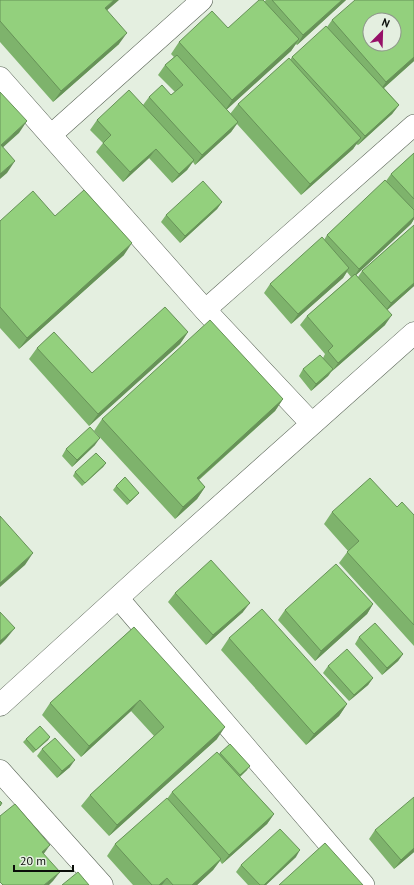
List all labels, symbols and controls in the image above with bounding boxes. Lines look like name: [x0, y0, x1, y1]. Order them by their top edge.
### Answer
north arrow: [362, 12, 402, 52]
text: N: [380, 15, 392, 31]
scale bar: [14, 847, 73, 873]
text: 20 m: [20, 853, 46, 868]

